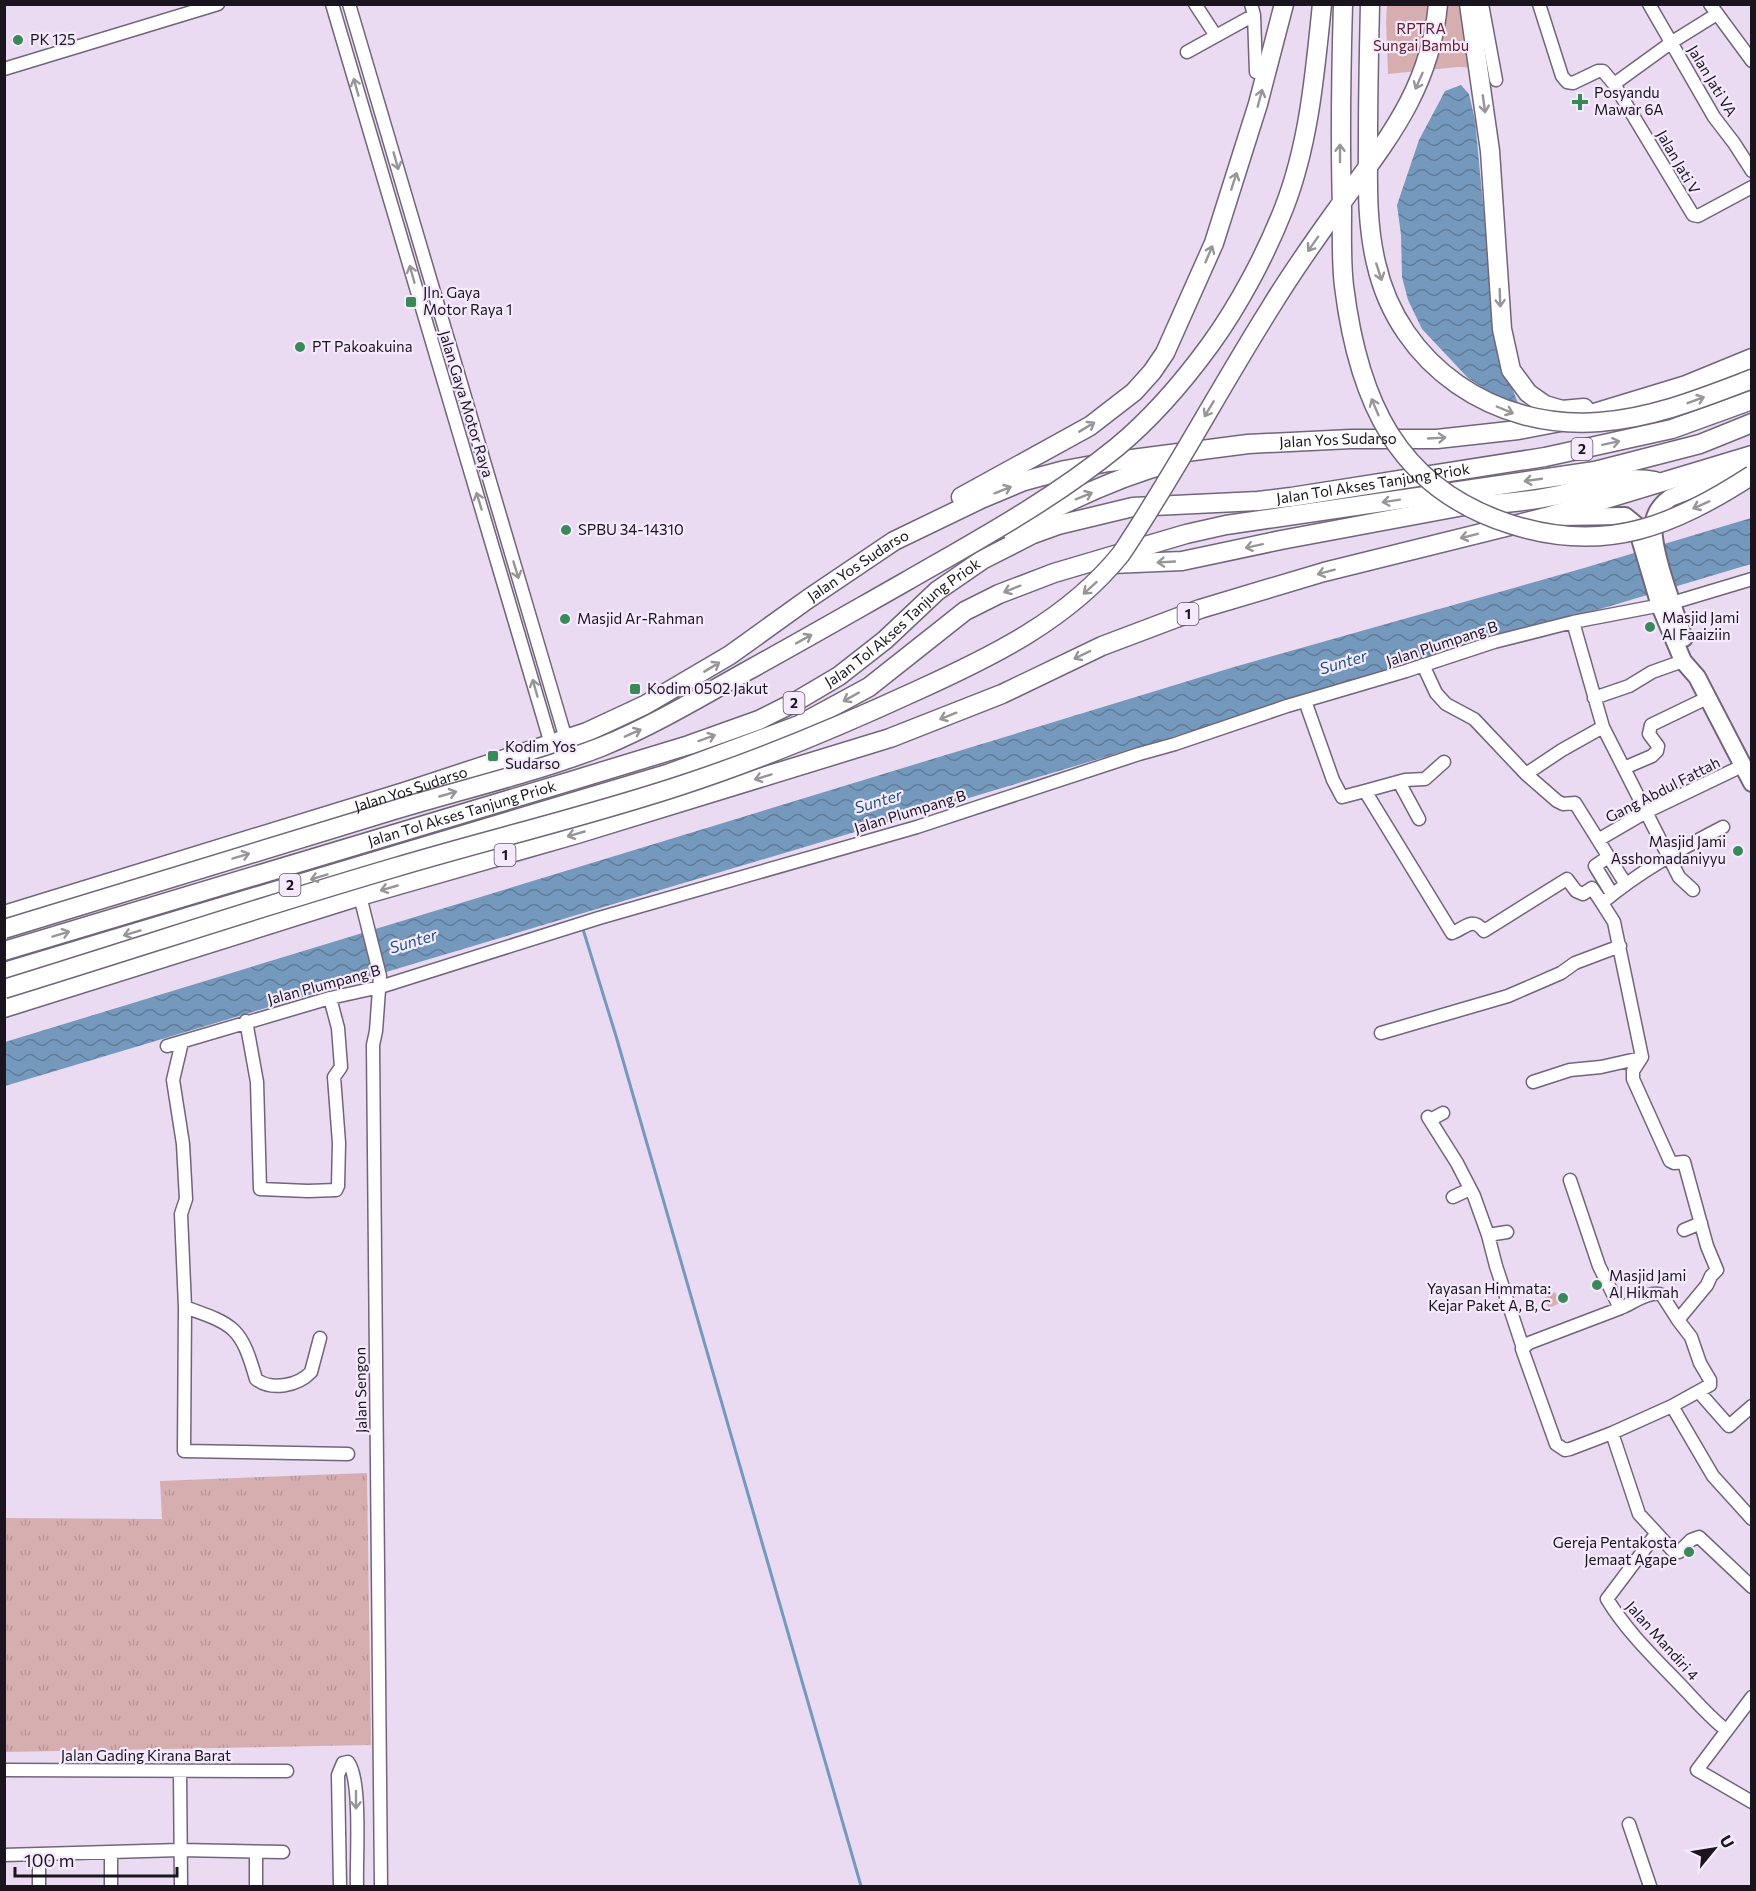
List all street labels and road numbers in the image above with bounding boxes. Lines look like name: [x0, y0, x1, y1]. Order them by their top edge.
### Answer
street label: Jalan Jati VA: [1685, 42, 1741, 119]
street label: Jalan Jati V: [1653, 126, 1704, 197]
street label: Jalan Gaya Motor Raya: [436, 328, 498, 479]
street label: Jalan Yos Sudarso: [1279, 429, 1397, 450]
road number: 2: [1572, 438, 1592, 460]
street label: Jalan Tol Akses Tanjung Priok: [1275, 459, 1471, 507]
street label: Jalan Yos Sudarso: [804, 525, 911, 605]
street label: Jalan Tol Akses Tanjung Priok: [821, 554, 983, 690]
road number: 1: [1178, 603, 1198, 625]
street label: Jalan Plumpang B: [1384, 616, 1500, 670]
road number: 2: [784, 692, 804, 714]
street label: Gang Abdul Fattah: [1602, 752, 1723, 826]
street label: Jalan Yos Sudarso: [352, 762, 470, 815]
street label: Jalan Tol Akses Tanjung Priok: [365, 776, 558, 849]
street label: Jalan Plumpang B: [852, 785, 968, 837]
road number: 1: [494, 844, 516, 866]
road number: 2: [280, 874, 300, 896]
street label: Jalan Plumpang B: [265, 960, 382, 1008]
street label: Jalan Sengon: [350, 1347, 370, 1433]
street label: Jalan Mandiri 4: [1623, 1597, 1703, 1684]
street label: Jalan Gading Kirana Barat: [61, 1746, 231, 1764]

